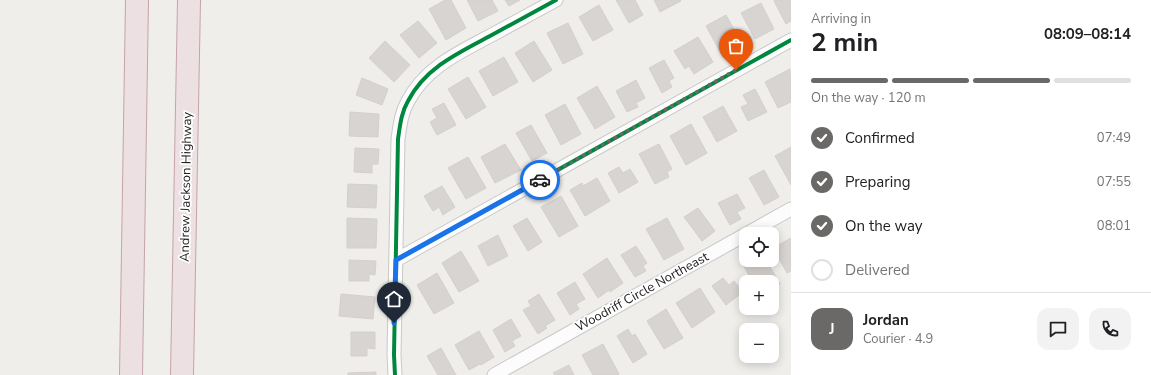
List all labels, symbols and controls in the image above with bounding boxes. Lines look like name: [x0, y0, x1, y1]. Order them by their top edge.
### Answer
text: Arriving in: [811, 10, 871, 28]
text: 08:09–08:14: [1044, 24, 1131, 44]
text: 2 min: [811, 25, 878, 60]
pin: [719, 29, 753, 70]
icon: bag: [725, 35, 747, 57]
text: On the way · 120 m: [811, 89, 926, 107]
street label: Andrew Jackson Highway: [176, 112, 196, 262]
icon: check: [811, 127, 833, 149]
text: Confirmed: [845, 128, 915, 148]
text: 07:49: [1097, 129, 1131, 147]
courier: [520, 160, 560, 200]
icon: car: [529, 169, 551, 191]
icon: check: [811, 171, 833, 193]
text: Preparing: [845, 172, 910, 192]
text: 07:55: [1097, 173, 1131, 191]
icon: check: [811, 215, 833, 237]
text: On the way: [845, 216, 923, 236]
text: 08:01: [1097, 217, 1131, 235]
map controls: [739, 227, 779, 363]
button: locate: [739, 227, 779, 267]
street label: Woodriff Circle Northeast: [572, 248, 712, 336]
text: Delivered: [845, 260, 910, 280]
button: +: [739, 275, 779, 315]
pin: [377, 282, 411, 323]
icon: home: [383, 288, 405, 310]
button: chat: [1037, 308, 1079, 350]
button: phone: [1089, 308, 1131, 350]
text: Jordan: [863, 310, 909, 330]
text: J: [829, 319, 835, 339]
button: −: [739, 323, 779, 363]
text: Courier · 4.9: [863, 330, 933, 348]

